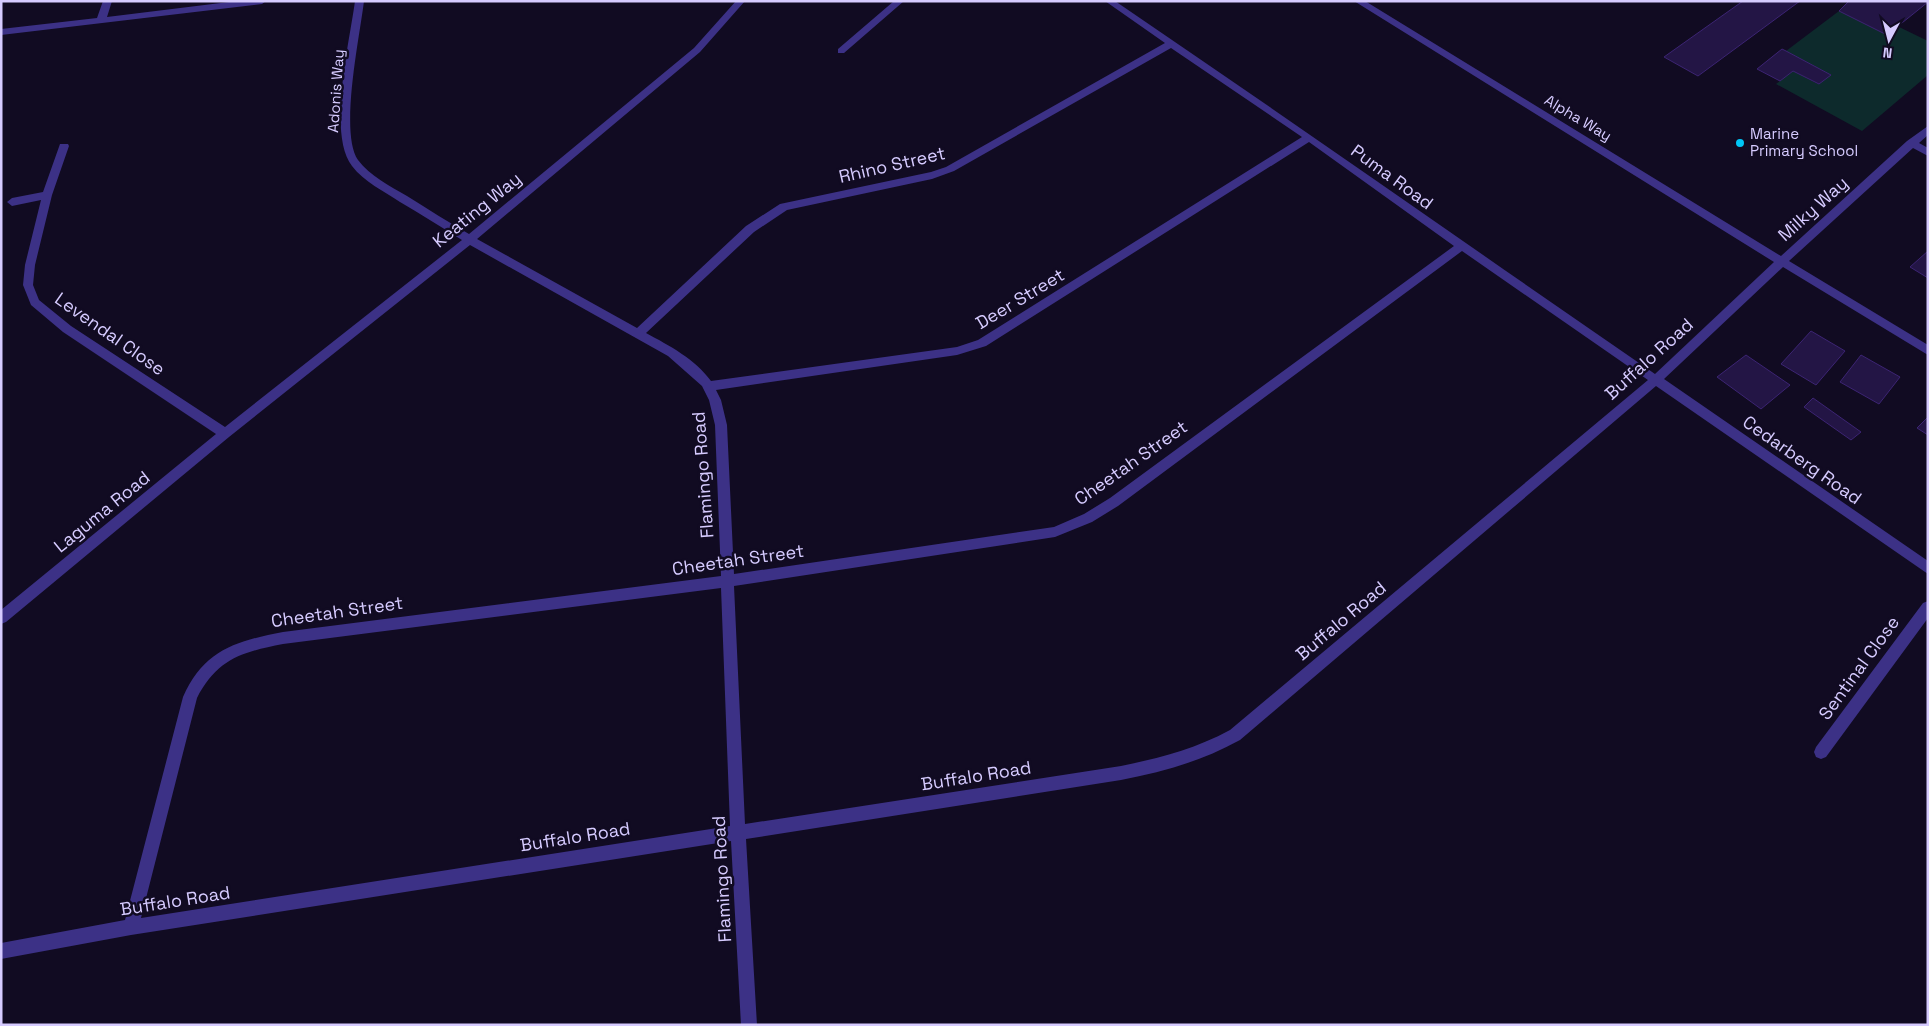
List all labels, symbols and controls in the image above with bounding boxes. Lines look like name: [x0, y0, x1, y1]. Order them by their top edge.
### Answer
north arrow: [1864, 15, 1914, 65]
text: N: [1882, 43, 1893, 62]
street label: Adonis Way: [323, 49, 348, 133]
street label: Alpha Way: [1541, 90, 1615, 145]
place label: Marine Primary School: [1750, 124, 1858, 160]
marker: Marine Primary School: [1734, 137, 1746, 149]
street label: Puma Road: [1347, 139, 1438, 214]
street label: Rhino Street: [836, 141, 947, 188]
street label: Keating Way: [428, 167, 526, 252]
street label: Milky Way: [1773, 171, 1852, 246]
street label: Deer Street: [971, 263, 1068, 334]
street label: Levendal Close: [51, 287, 170, 380]
street label: Buffalo Road: [1600, 313, 1698, 404]
street label: Cedarberg Road: [1738, 410, 1866, 509]
street label: Flamingo Road: [687, 411, 718, 539]
street label: Cheetah Street: [1070, 415, 1192, 510]
street label: Laguma Road: [49, 466, 154, 557]
street label: Cheetah Street: [671, 539, 805, 580]
street label: Buffalo Road: [1291, 576, 1391, 665]
street label: Cheetah Street: [270, 591, 404, 632]
street label: Sentinal Close: [1813, 611, 1904, 724]
street label: Buffalo Road: [919, 755, 1033, 796]
street label: Flamingo Road: [707, 815, 736, 943]
street label: Buffalo Road: [518, 816, 632, 857]
street label: Buffalo Road: [118, 880, 232, 921]

